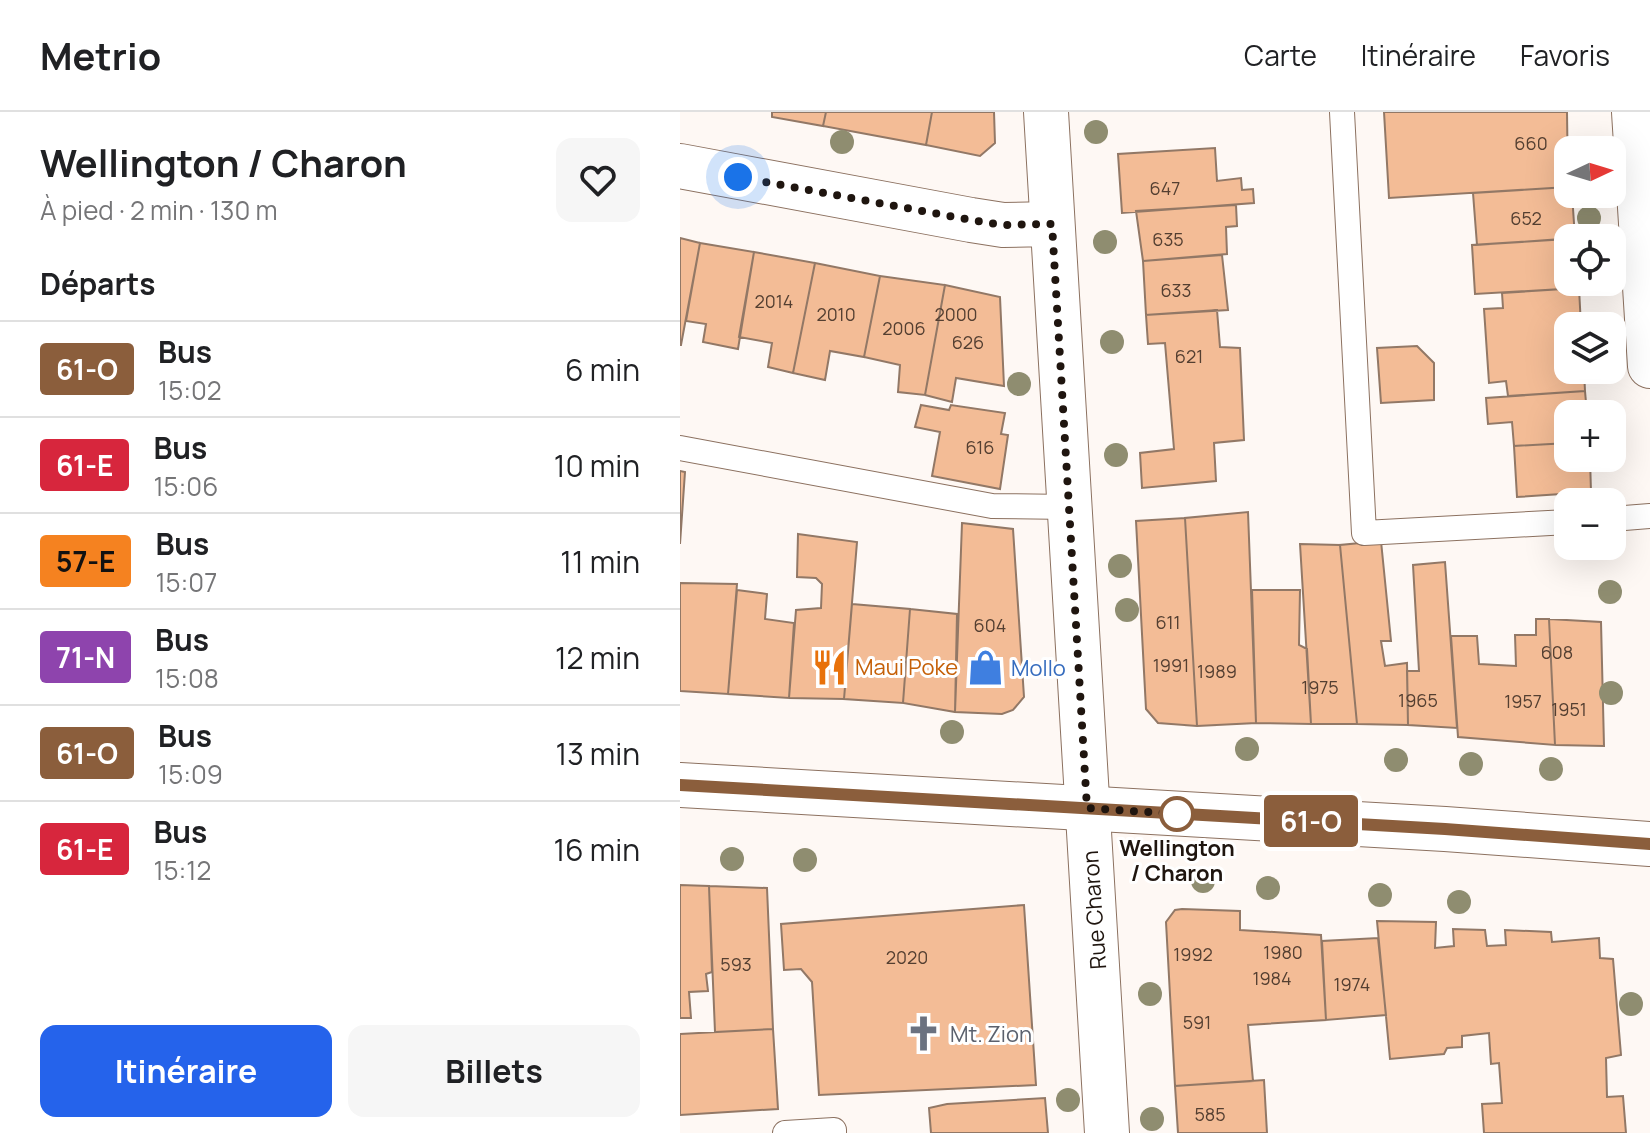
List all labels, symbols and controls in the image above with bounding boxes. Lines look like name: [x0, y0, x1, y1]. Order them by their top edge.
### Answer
text: Metrio: [40, 29, 161, 81]
text: Carte: [1244, 36, 1317, 74]
text: Itinéraire: [1361, 36, 1476, 74]
text: Favoris: [1520, 36, 1610, 74]
house number: 660: [1514, 131, 1548, 155]
text: Wellington / Charon: [40, 136, 407, 188]
north arrow: [1554, 136, 1626, 208]
map controls: [1554, 136, 1626, 560]
button: heart: [556, 138, 640, 222]
your location: [718, 157, 758, 197]
house number: 647: [1150, 176, 1180, 200]
text: À pied · 2 min · 130 m: [40, 192, 278, 228]
house number: 652: [1510, 206, 1542, 230]
button: locate: [1554, 224, 1626, 296]
house number: 635: [1152, 227, 1184, 251]
text: Départs: [40, 263, 156, 304]
house number: 633: [1160, 278, 1192, 302]
house number: 2014: [755, 289, 793, 313]
house number: 2010: [816, 302, 856, 326]
house number: 2000: [934, 302, 978, 326]
button: layers: [1554, 312, 1626, 384]
house number: 2006: [882, 316, 926, 340]
house number: 626: [952, 330, 984, 354]
text: Bus: [158, 331, 212, 372]
house number: 621: [1175, 344, 1203, 368]
text: 6 min: [565, 349, 640, 390]
text: 61-O: [56, 350, 118, 388]
text: 15:02: [158, 372, 222, 408]
button: +: [1554, 400, 1626, 472]
text: Bus: [153, 427, 207, 468]
house number: 616: [965, 435, 995, 459]
text: 10 min: [554, 445, 640, 486]
text: 61-E: [56, 446, 113, 484]
text: 15:06: [153, 468, 218, 504]
button: −: [1554, 488, 1626, 560]
text: Bus: [155, 523, 209, 564]
text: 11 min: [560, 541, 640, 582]
text: 57-E: [56, 542, 115, 580]
text: 15:07: [155, 564, 217, 600]
house number: 611: [1156, 610, 1180, 634]
house number: 604: [974, 613, 1006, 637]
text: Bus: [155, 619, 209, 660]
text: 12 min: [555, 637, 640, 678]
text: 71-N: [56, 638, 115, 676]
house number: 608: [1541, 640, 1573, 664]
restaurant icon: Maui Poke: [810, 648, 848, 686]
shop icon: Mollo: [966, 649, 1004, 687]
place label: Maui Poke: [855, 652, 958, 682]
place label: Mollo: [1011, 653, 1066, 683]
house number: 1991: [1153, 653, 1189, 677]
house number: 1989: [1197, 659, 1237, 683]
text: 15:08: [155, 660, 219, 696]
house number: 1975: [1301, 675, 1339, 699]
house number: 1965: [1398, 688, 1438, 712]
house number: 1957: [1504, 689, 1542, 713]
house number: 1951: [1551, 697, 1587, 721]
text: Bus: [158, 715, 212, 756]
text: 13 min: [555, 733, 640, 774]
text: 61-O: [56, 734, 118, 772]
text: 15:09: [158, 756, 223, 792]
line badge: 61-O: [1255, 795, 1367, 847]
marker: Wellington / Charon: [1160, 797, 1194, 831]
text: 61-O: [1280, 802, 1342, 840]
text: Bus: [153, 811, 207, 852]
text: 16 min: [553, 829, 640, 870]
text: 61-E: [56, 830, 113, 868]
place label: Wellington / Charon: [1119, 833, 1235, 888]
street label: Rue Charon: [1075, 850, 1113, 970]
text: 15:12: [153, 852, 211, 888]
house number: 1980: [1263, 940, 1303, 964]
house number: 1992: [1173, 942, 1213, 966]
house number: 2020: [886, 945, 928, 969]
house number: 593: [720, 952, 752, 976]
house number: 1984: [1252, 966, 1292, 990]
house number: 1974: [1334, 972, 1370, 996]
house number: 591: [1183, 1010, 1211, 1034]
church icon: Mt. Zion: [905, 1015, 943, 1053]
place label: Mt. Zion: [950, 1019, 1032, 1049]
button: Itinéraire: [40, 1025, 332, 1117]
button: Billets: [348, 1025, 640, 1117]
house number: 585: [1194, 1102, 1226, 1126]

